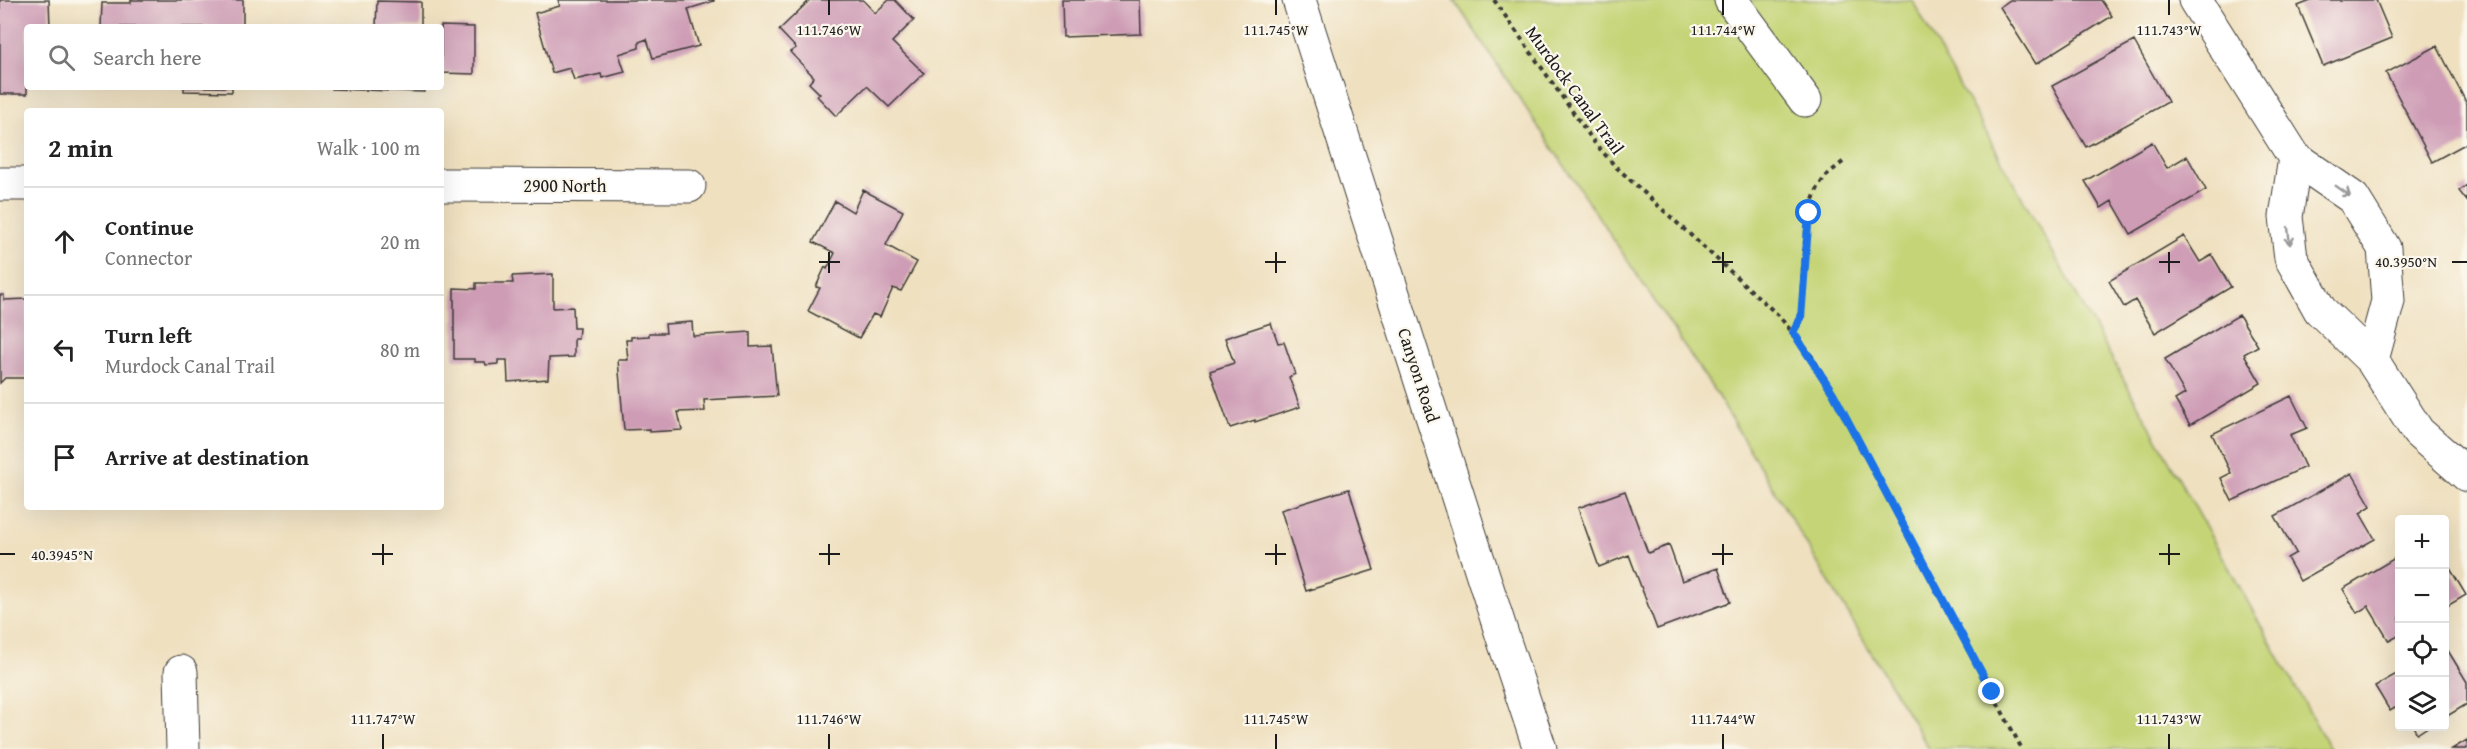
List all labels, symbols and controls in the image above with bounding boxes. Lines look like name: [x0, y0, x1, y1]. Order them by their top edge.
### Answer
text: 111.746°W: [796, 19, 862, 40]
text: 111.745°W: [1243, 19, 1309, 40]
text: 111.744°W: [1690, 19, 1756, 40]
text: 111.743°W: [2136, 19, 2202, 40]
street label: Murdock Canal Trail: [1519, 20, 1631, 160]
search box: [24, 24, 444, 90]
icon: search: [45, 41, 78, 74]
text: Search here: [93, 41, 202, 73]
text: 2 min: [48, 128, 113, 167]
text: Walk · 100 m: [317, 133, 420, 162]
street label: 2900 North: [523, 172, 607, 199]
one-way arrow: [2334, 185, 2350, 198]
route start: [1795, 199, 1821, 225]
text: Continue: [105, 211, 194, 243]
icon: ahead: [48, 225, 81, 258]
one-way arrow: [2284, 226, 2295, 246]
text: 20 m: [380, 227, 420, 256]
text: Connector: [105, 243, 192, 272]
text: 40.3950°N: [2375, 251, 2437, 272]
text: Turn left: [105, 319, 192, 351]
street label: Canyon Road: [1391, 324, 1447, 426]
icon: left: [48, 333, 81, 366]
text: 80 m: [380, 335, 420, 364]
text: Murdock Canal Trail: [105, 351, 275, 380]
icon: arrive: [48, 441, 81, 474]
text: Arrive at destination: [105, 441, 309, 473]
map controls: [2395, 515, 2449, 731]
button: +: [2395, 515, 2449, 569]
text: 40.3945°N: [31, 544, 93, 565]
button: −: [2395, 569, 2449, 623]
button: locate: [2395, 623, 2449, 677]
button: layers: [2395, 677, 2449, 731]
route end: [1978, 678, 2004, 704]
text: 111.747°W: [350, 708, 416, 729]
text: 111.746°W: [796, 708, 862, 729]
text: 111.745°W: [1243, 708, 1309, 729]
text: 111.744°W: [1690, 708, 1756, 729]
text: 111.743°W: [2136, 708, 2202, 729]

